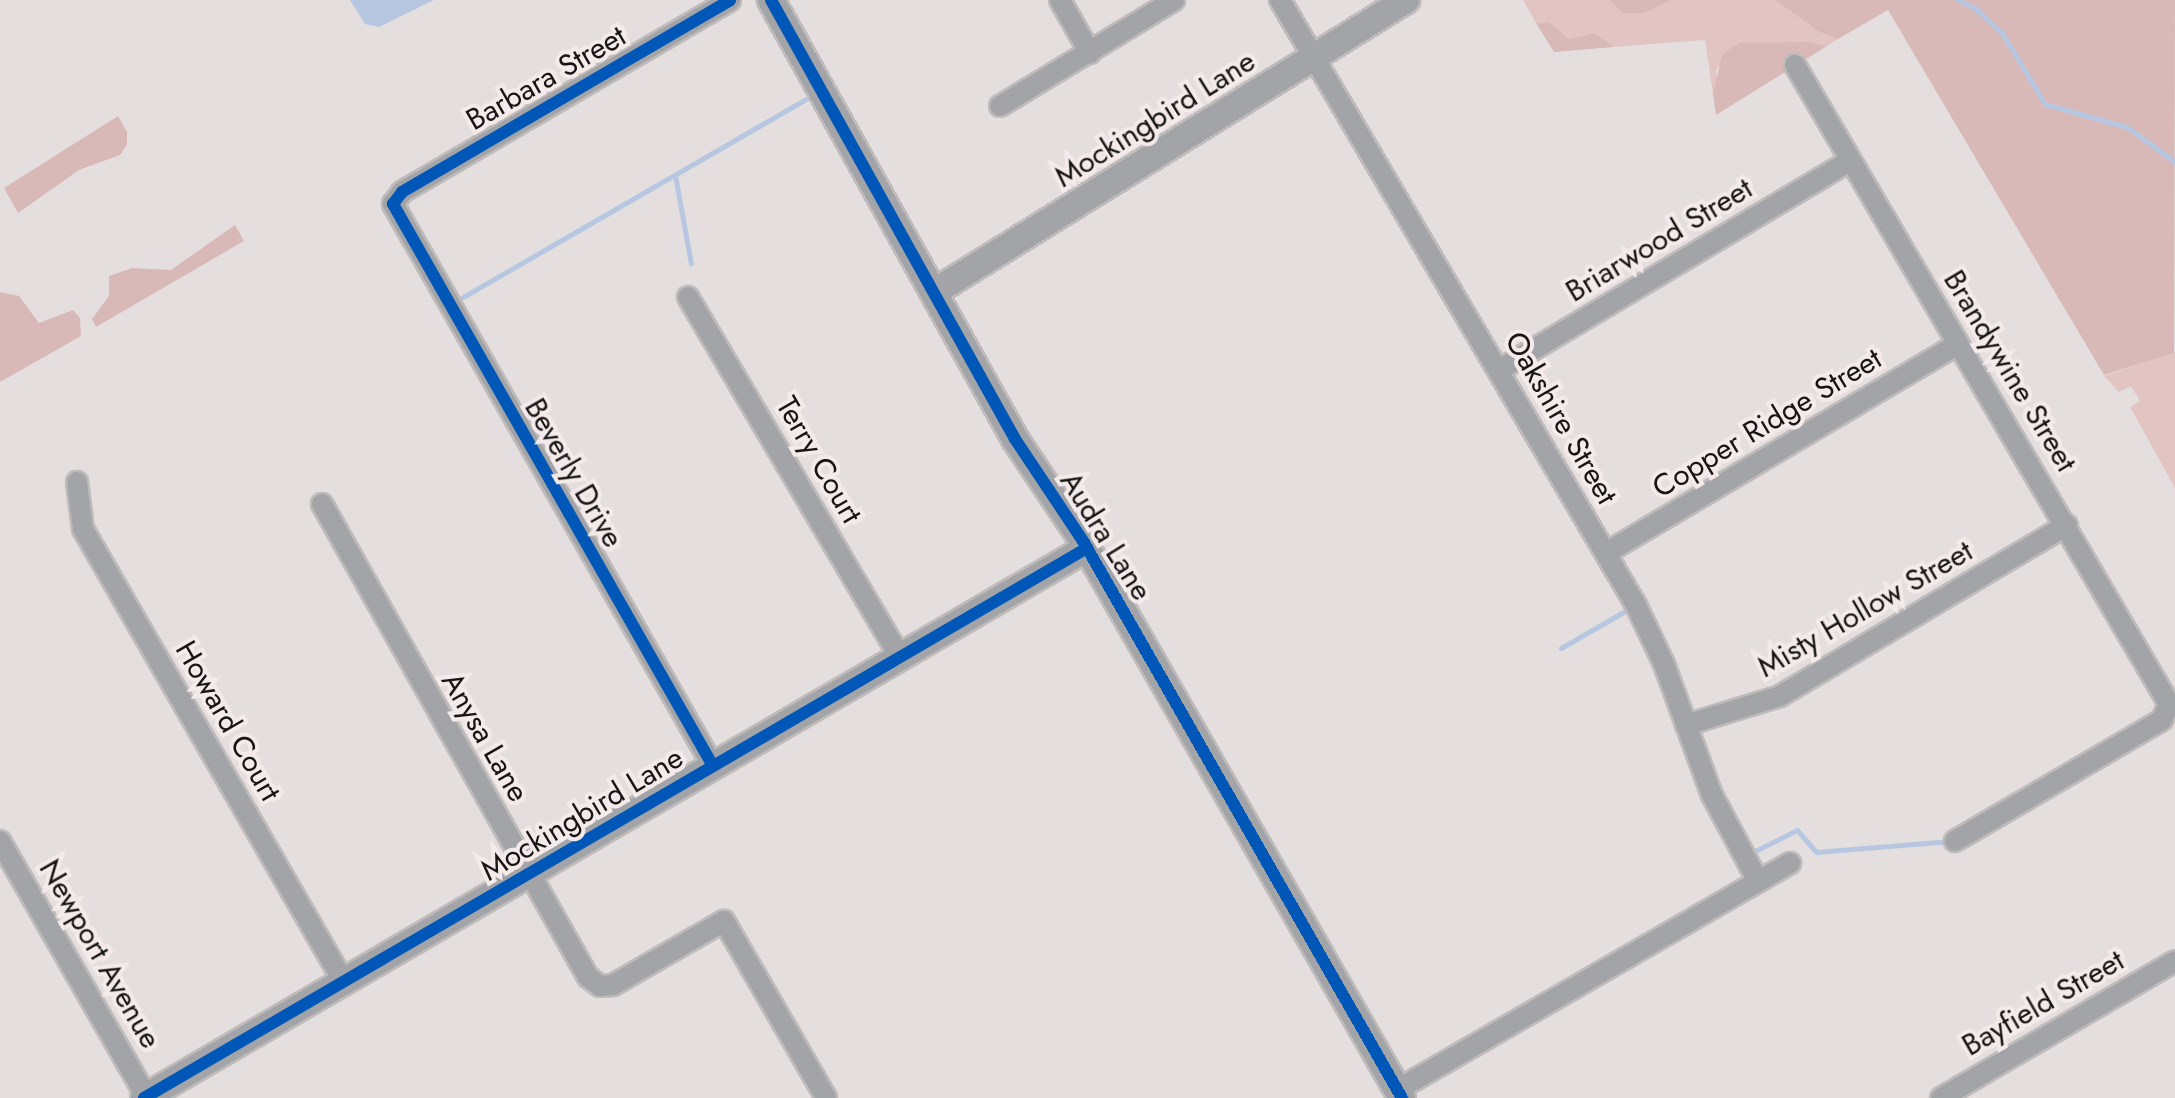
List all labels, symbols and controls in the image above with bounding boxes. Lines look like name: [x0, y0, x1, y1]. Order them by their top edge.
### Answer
street label: Barbara Street: [460, 18, 632, 138]
street label: Mockingbird Lane: [1048, 43, 1262, 195]
street label: Briarwood Street: [1559, 170, 1759, 310]
street label: Brandywine Street: [1936, 264, 2084, 478]
street label: Oakshire Street: [1497, 325, 1625, 511]
street label: Copper Ridge Street: [1646, 340, 1888, 506]
street label: Terry Court: [768, 390, 870, 530]
street label: Beverly Drive: [517, 392, 631, 554]
street label: Audra Lane: [1052, 465, 1160, 607]
street label: Misty Hollow Street: [1751, 533, 1979, 685]
street label: Howard Court: [168, 635, 288, 807]
street label: Anysa Lane: [434, 666, 536, 808]
street label: Mockingbird Lane: [474, 740, 690, 888]
street label: Newport Avenue: [31, 853, 169, 1055]
street label: Bayfield Street: [1956, 942, 2130, 1064]

